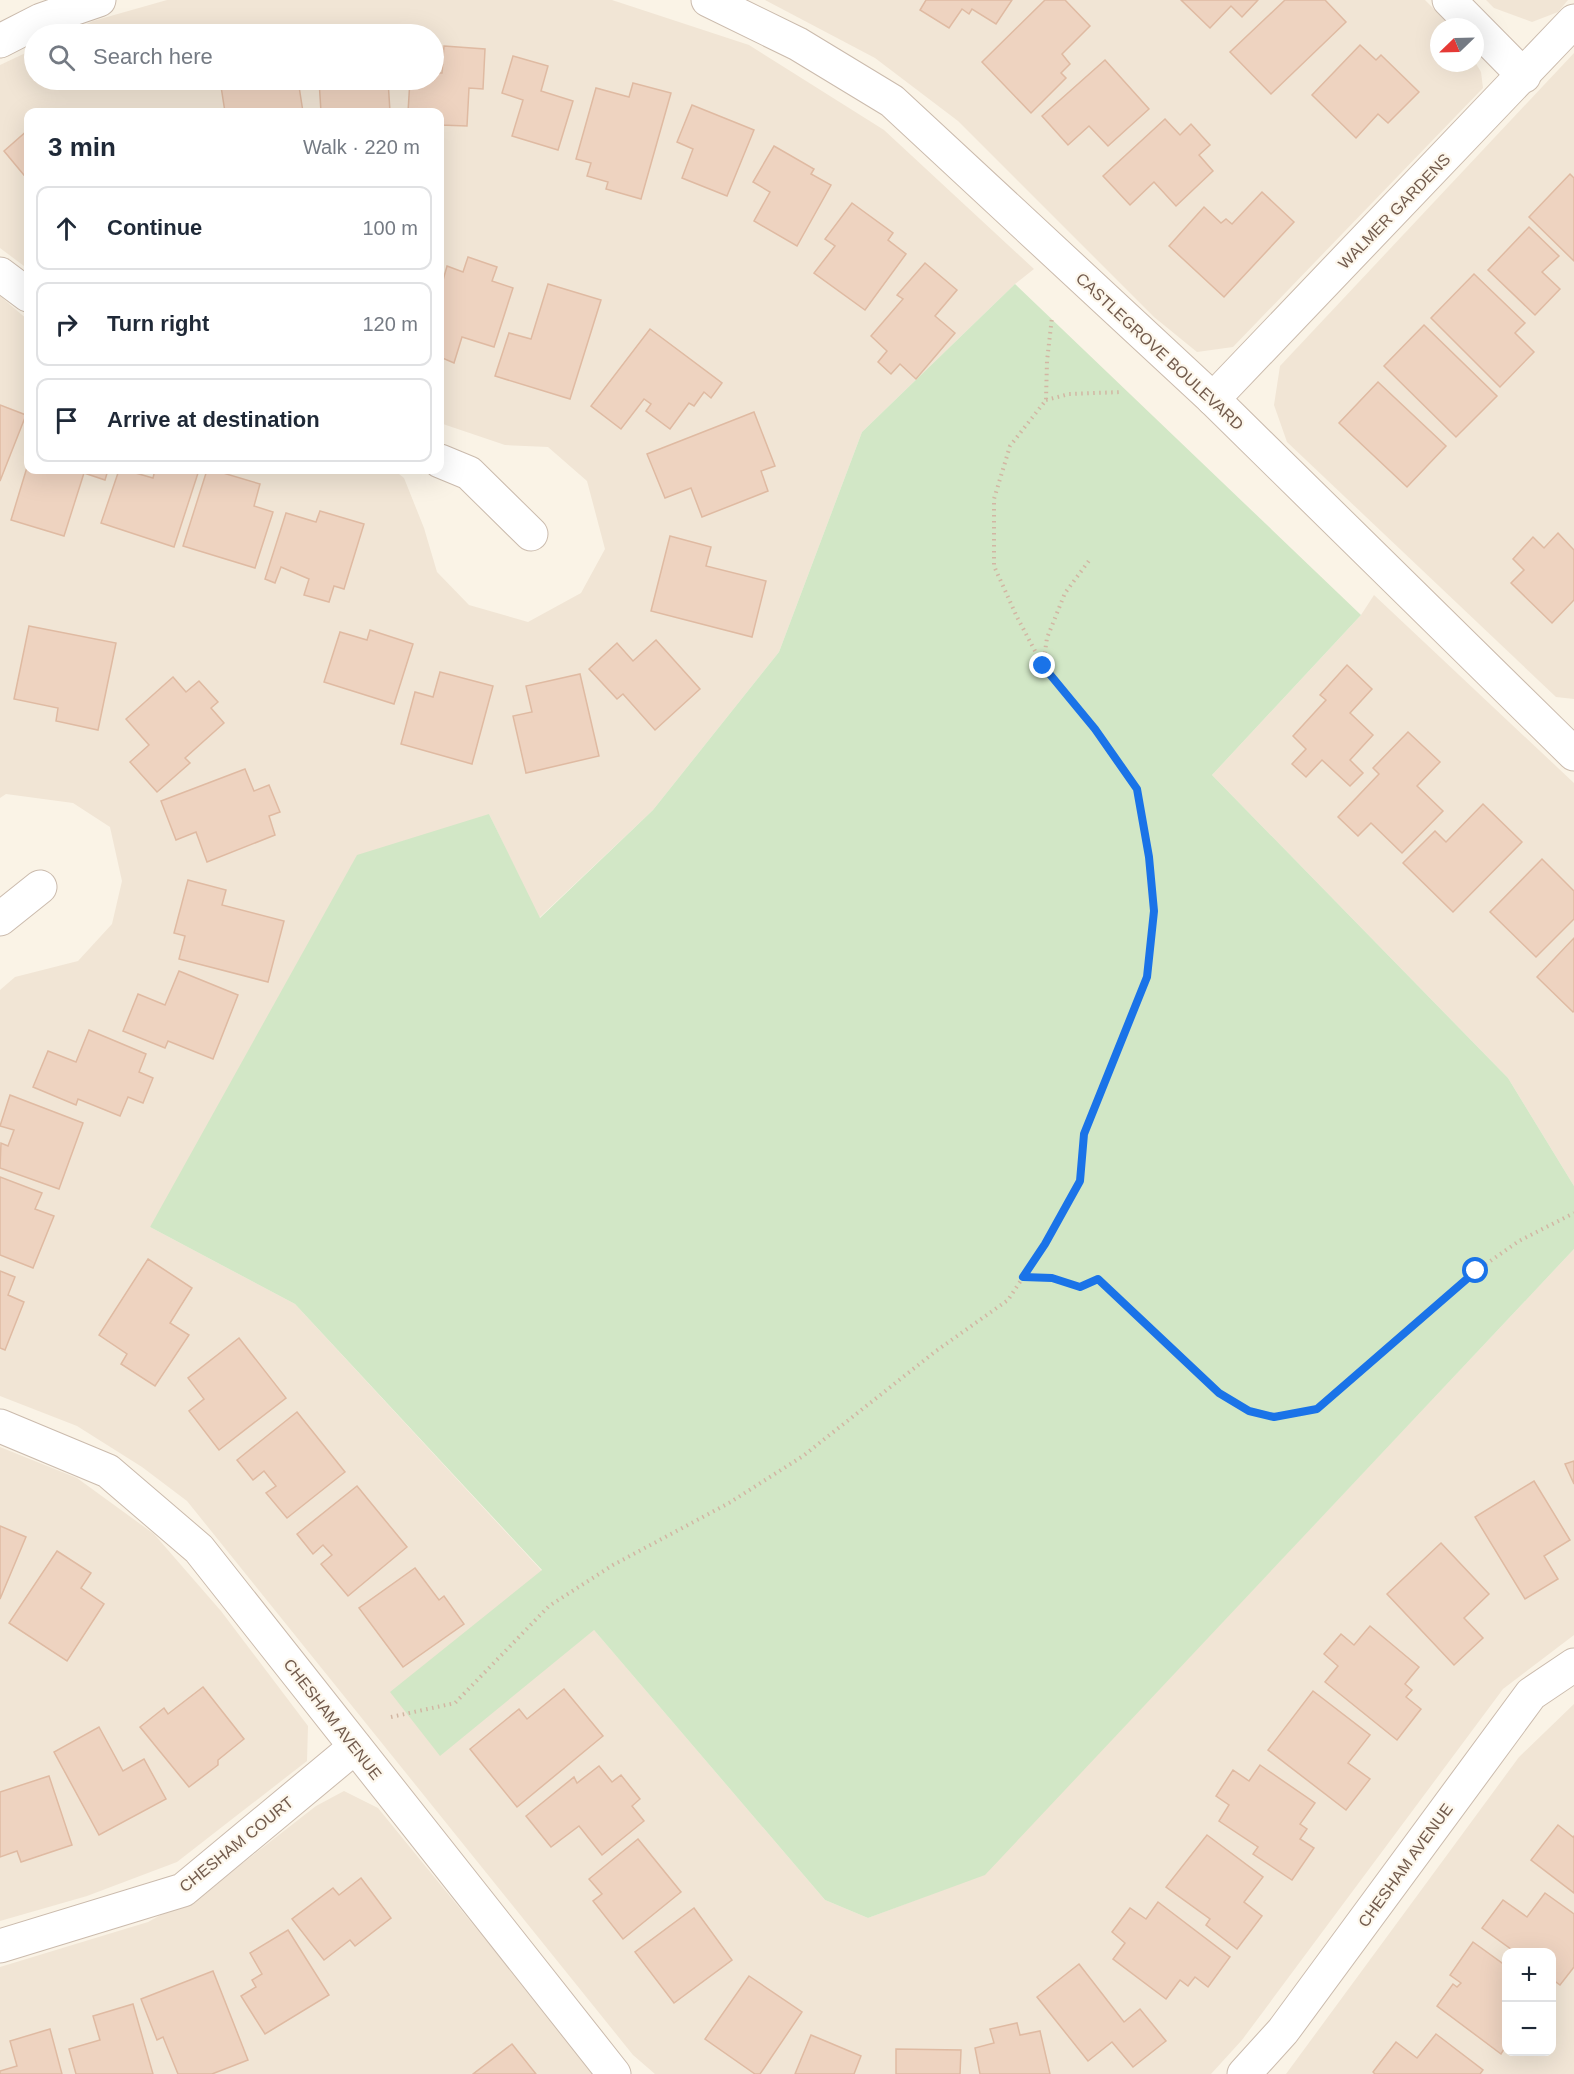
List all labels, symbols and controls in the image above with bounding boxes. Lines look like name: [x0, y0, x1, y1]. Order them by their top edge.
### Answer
north arrow: [1430, 18, 1484, 72]
search box: [24, 24, 444, 90]
icon: search: [45, 41, 78, 74]
text: Search here: [93, 44, 213, 69]
text: 3 min: [48, 132, 116, 162]
text: Walk · 220 m: [303, 136, 420, 158]
street label: WALMER GARDENS: [1335, 150, 1454, 272]
icon: ahead: [50, 212, 83, 245]
text: Continue: [107, 215, 202, 240]
text: 100 m: [362, 217, 418, 239]
street label: CASTLEGROVE BOULEVARD: [1073, 269, 1247, 433]
icon: right: [50, 308, 83, 341]
text: Turn right: [107, 311, 209, 336]
text: 120 m: [362, 313, 418, 335]
icon: arrive: [50, 404, 83, 437]
text: Arrive at destination: [107, 407, 320, 432]
route end: [1029, 652, 1055, 678]
route start: [1462, 1257, 1488, 1283]
street label: CHESHAM AVENUE: [280, 1656, 385, 1783]
street label: CHESHAM COURT: [176, 1793, 297, 1895]
street label: CHESHAM AVENUE: [1355, 1800, 1456, 1930]
map controls: [1502, 1948, 1556, 2056]
button: +: [1502, 1948, 1556, 2002]
button: −: [1502, 2002, 1556, 2056]

